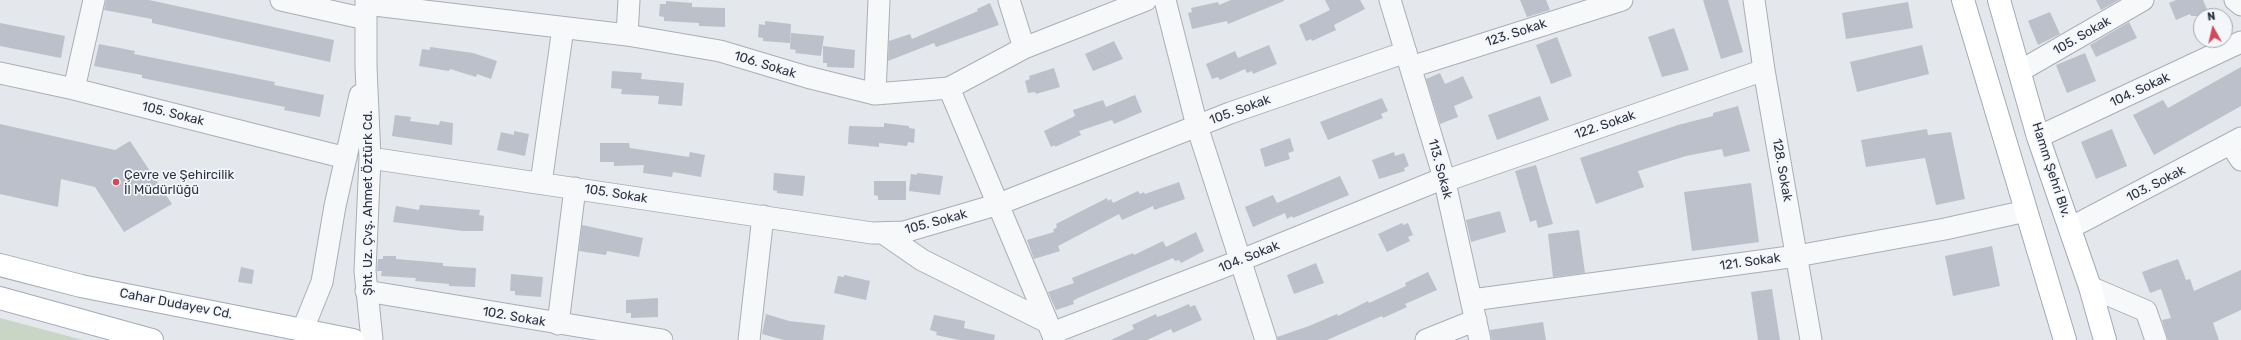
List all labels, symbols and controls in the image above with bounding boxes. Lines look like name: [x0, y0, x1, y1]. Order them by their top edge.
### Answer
north arrow: [2193, 8, 2233, 48]
text: N: [2207, 10, 2216, 24]
street label: 105. Sokak: [2050, 13, 2114, 59]
street label: 123. Sokak: [1483, 16, 1549, 50]
street label: 106. Sokak: [732, 48, 798, 82]
street label: 104. Sokak: [2108, 69, 2172, 111]
street label: 105. Sokak: [1207, 92, 1273, 128]
street label: 105. Sokak: [140, 99, 206, 129]
street label: 122. Sokak: [1573, 107, 1637, 143]
street label: Şht. Uz. Çvş. Ahmet Öztürk Cd.: [360, 111, 376, 295]
street label: Hamm Şehri Blv.: [2028, 121, 2074, 219]
street label: 113. Sokak: [1425, 137, 1455, 201]
street label: 128. Sokak: [1769, 137, 1795, 203]
street label: 103. Sokak: [2124, 162, 2188, 206]
place label: Çevre ve Şehircilik İl Müdürlüğü: [124, 167, 234, 198]
marker: Çevre ve Şehircilik İl Müdürlüğü: [111, 177, 121, 187]
street label: 105. Sokak: [583, 181, 649, 207]
street label: 105. Sokak: [903, 206, 969, 238]
street label: 104. Sokak: [1216, 238, 1282, 276]
street label: 121. Sokak: [1719, 250, 1781, 274]
street label: Cahar Dudayev Cd.: [118, 285, 234, 323]
street label: 102. Sokak: [481, 304, 547, 330]

